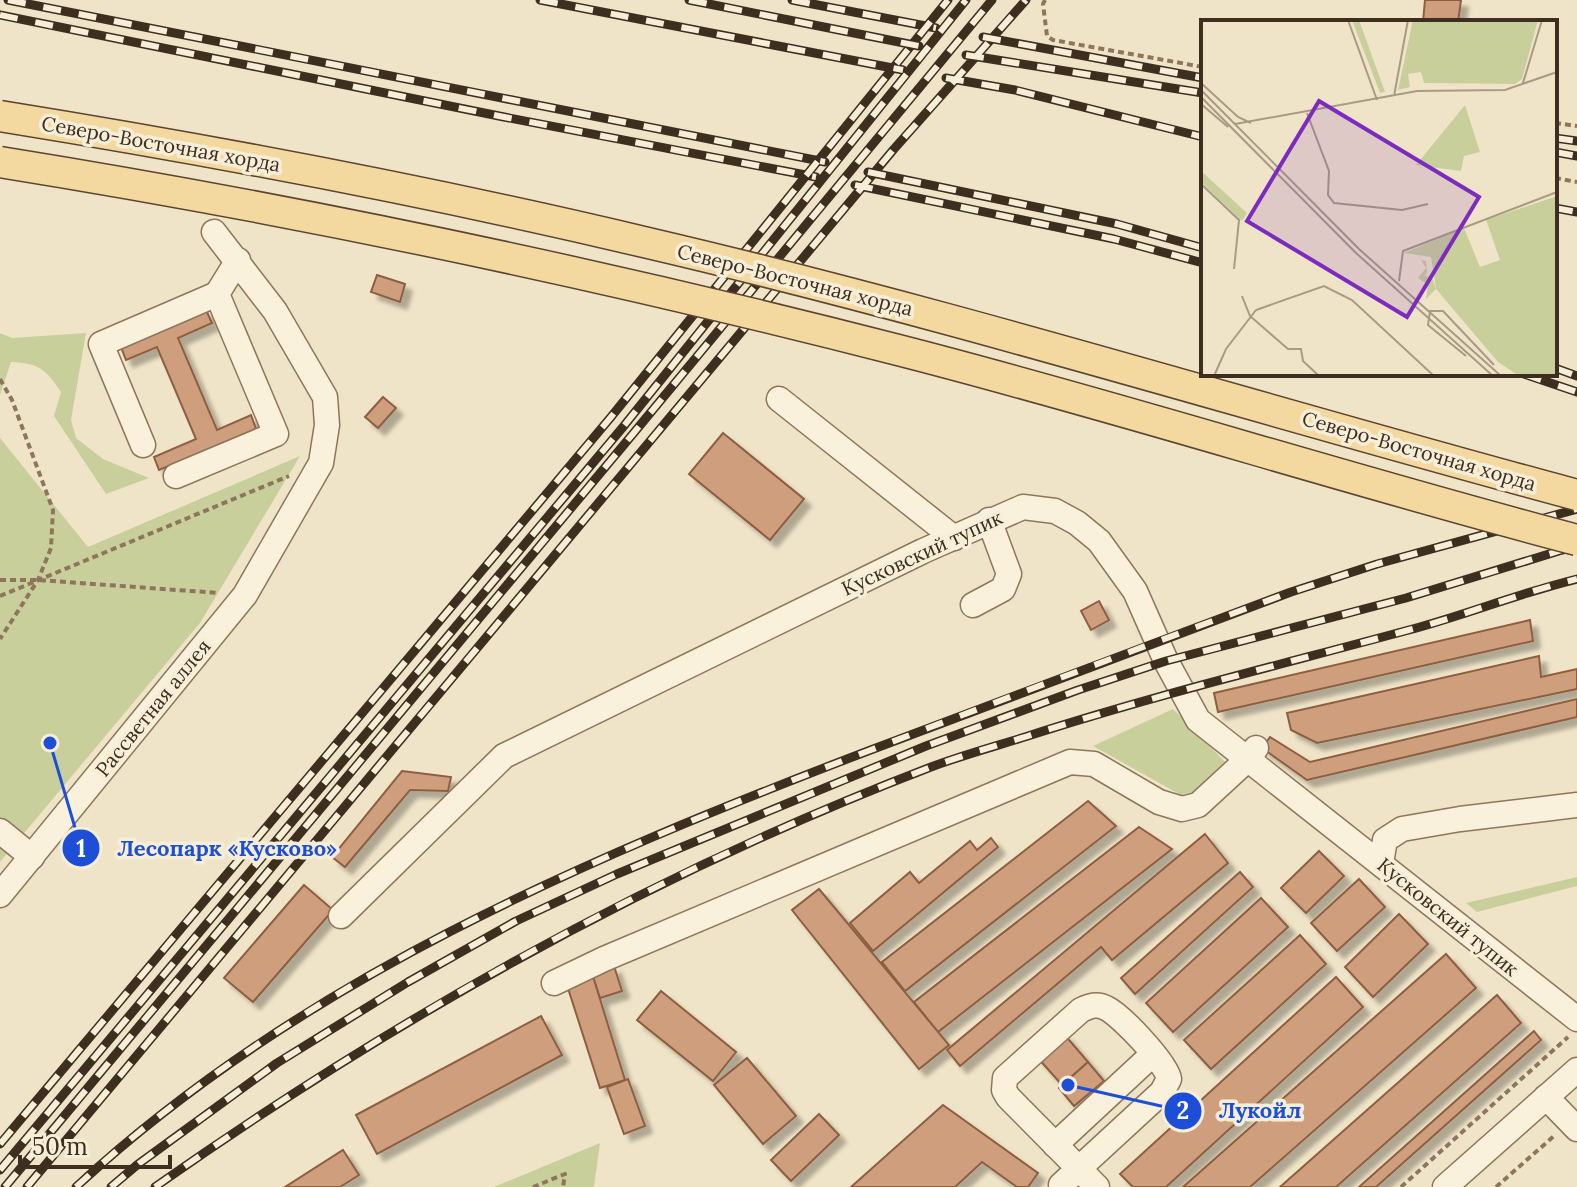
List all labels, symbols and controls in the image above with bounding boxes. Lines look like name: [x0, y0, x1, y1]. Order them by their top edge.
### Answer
inset map: [1201, 20, 1557, 376]
street label: Северо-Восточная хорда: [40, 110, 282, 177]
street label: Северо-Восточная хорда: [675, 238, 916, 321]
street label: Северо-Восточная хорда: [1299, 405, 1539, 496]
street label: Кусковский тупик: [837, 504, 1006, 601]
street label: Рассветная аллея: [90, 634, 216, 781]
callout: Лесопарк «Кусково»: [61, 825, 353, 871]
text: 1: [76, 833, 86, 864]
text: Лесопарк «Кусково»: [117, 834, 337, 862]
street label: Кусковский тупик: [1373, 852, 1524, 981]
callout: Лукойл: [1163, 1088, 1318, 1134]
text: 2: [1177, 1095, 1189, 1126]
text: Лукойл: [1219, 1096, 1301, 1124]
scale bar: [20, 1119, 170, 1169]
text: 50 m: [32, 1131, 88, 1162]

